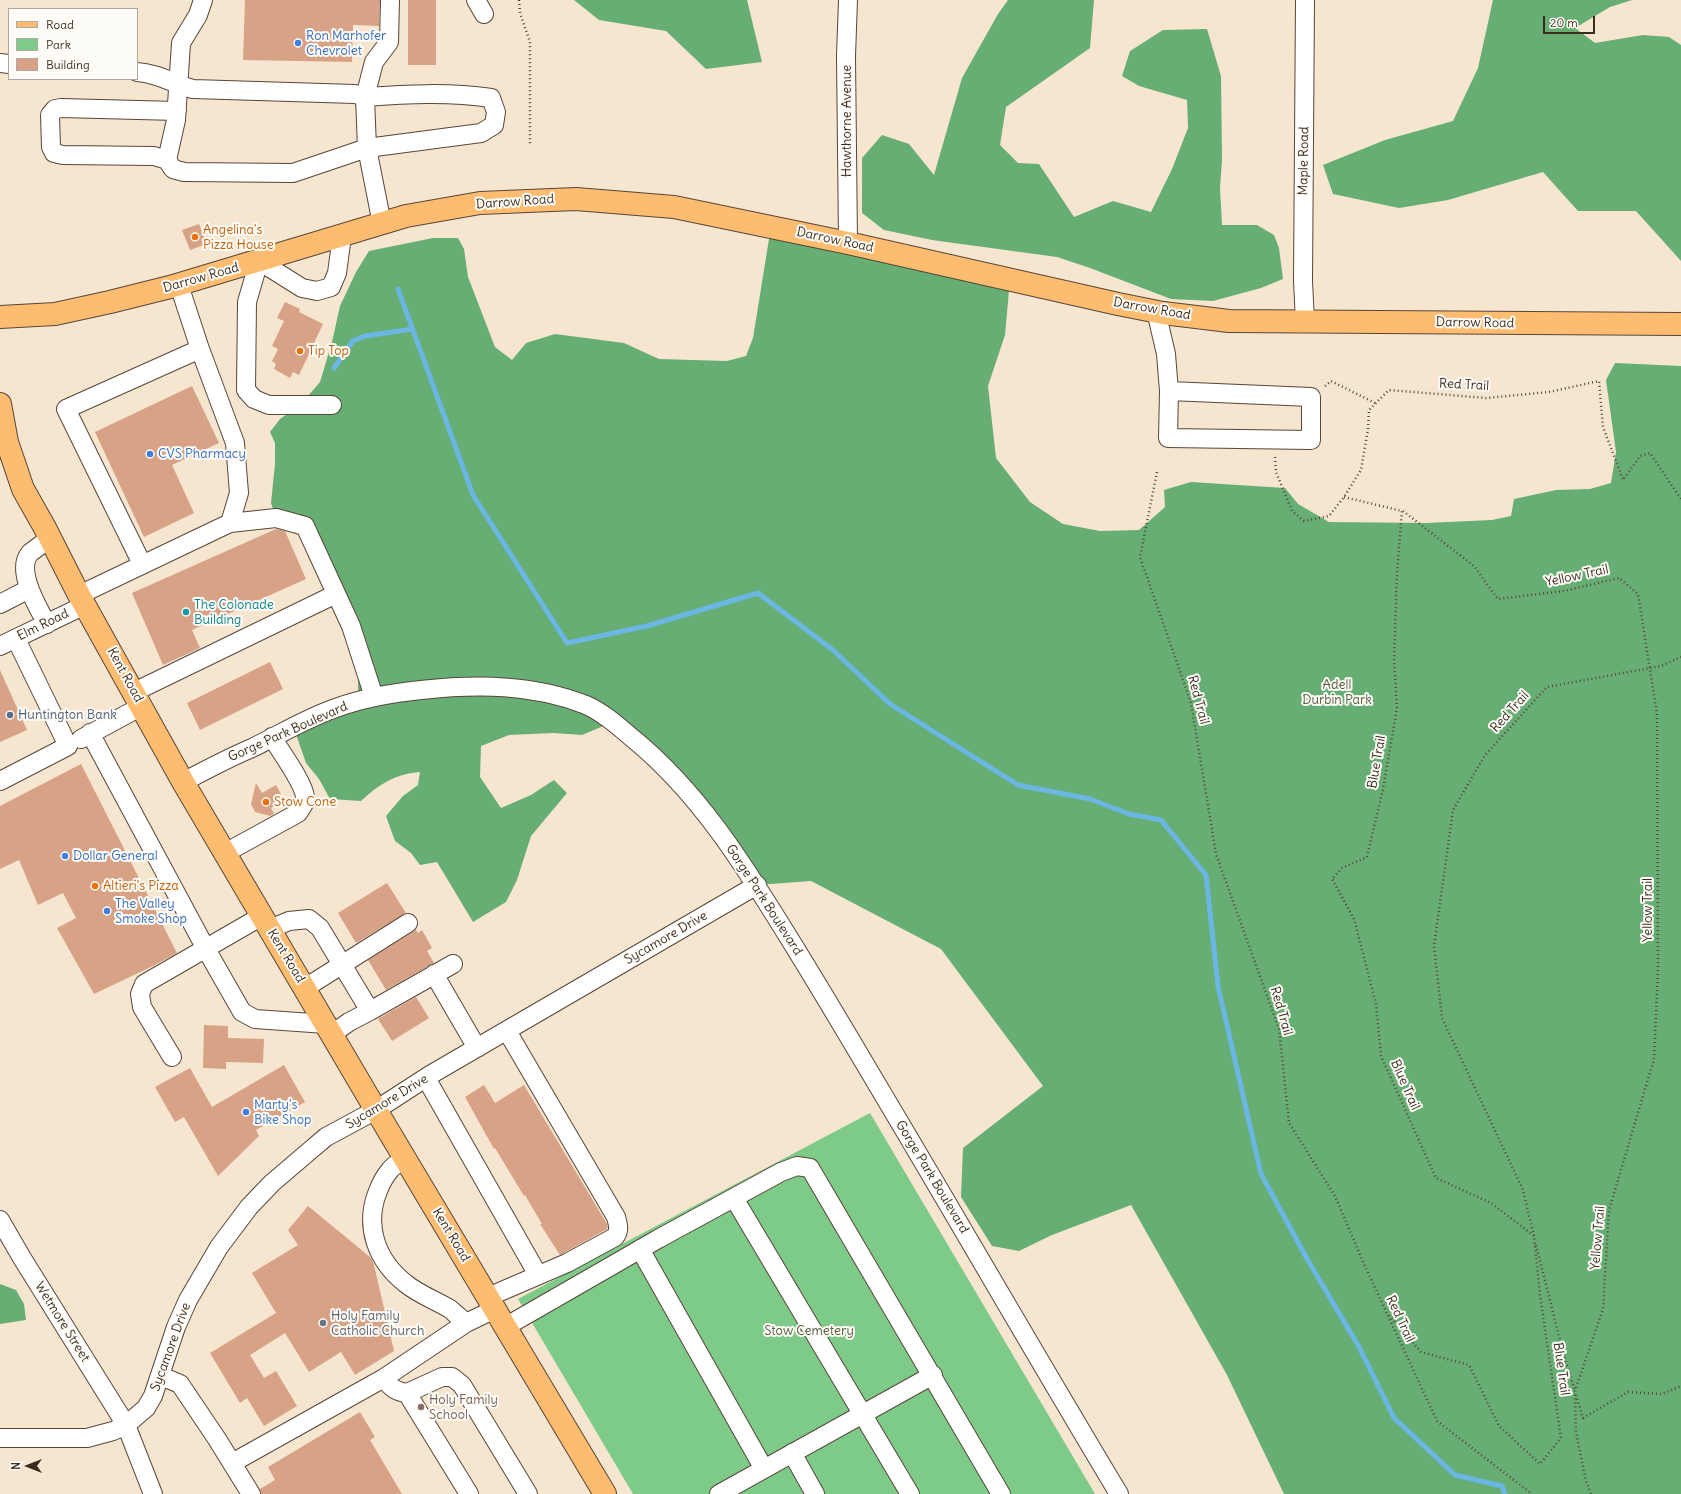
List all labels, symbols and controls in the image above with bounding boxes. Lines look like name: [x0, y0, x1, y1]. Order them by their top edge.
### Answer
legend: [8, 8, 138, 80]
scale bar: [1545, 8, 1597, 34]
text: 20 m: [1550, 15, 1578, 30]
text: Road: [46, 17, 74, 32]
place label: Ron Marhofer Chevrolet: [306, 28, 386, 59]
text: Park: [46, 37, 71, 52]
marker: Ron Marhofer Chevrolet: [293, 38, 303, 48]
text: Building: [46, 57, 90, 72]
street label: Hawthorne Avenue: [839, 65, 855, 177]
street label: Maple Road: [1296, 126, 1312, 196]
street label: Darrow Road: [475, 191, 555, 213]
place label: Angelina's Pizza House: [203, 222, 274, 253]
street label: Darrow Road: [795, 224, 875, 256]
marker: Angelina's Pizza House: [190, 232, 200, 242]
street label: Darrow Road: [161, 260, 241, 296]
street label: Darrow Road: [1112, 295, 1192, 323]
street label: Darrow Road: [1436, 315, 1514, 331]
place label: Tip Top: [308, 343, 349, 359]
marker: Tip Top: [295, 346, 305, 356]
street label: Red Trail: [1439, 376, 1489, 394]
place label: CVS Pharmacy: [158, 446, 246, 462]
marker: CVS Pharmacy: [145, 449, 155, 459]
street label: Yellow Trail: [1544, 562, 1610, 590]
place label: The Colonade Building: [194, 597, 274, 628]
street label: Elm Road: [15, 606, 71, 644]
marker: The Colonade Building: [181, 607, 191, 617]
street label: Kent Road: [104, 645, 146, 705]
street label: Red Trail: [1184, 674, 1212, 726]
park label: Adell Durbin Park: [1302, 677, 1372, 708]
street label: Red Trail: [1487, 688, 1533, 736]
street label: Gorge Park Boulevard: [226, 699, 350, 765]
place label: Huntington Bank: [18, 707, 117, 723]
marker: Huntington Bank: [5, 710, 15, 720]
street label: Blue Trail: [1365, 734, 1389, 790]
place label: Stow Cone: [274, 794, 336, 810]
marker: Stow Cone: [261, 797, 271, 807]
street label: Gorge Park Boulevard: [722, 842, 806, 958]
place label: Dollar General: [73, 848, 158, 864]
marker: Dollar General: [60, 851, 70, 861]
place label: Altieri's Pizza: [103, 878, 179, 894]
street label: Yellow Trail: [1640, 878, 1656, 942]
marker: Altieri's Pizza: [90, 881, 100, 891]
place label: The Valley Smoke Shop: [115, 896, 187, 927]
marker: The Valley Smoke Shop: [102, 906, 112, 916]
street label: Sycamore Drive: [622, 908, 710, 968]
street label: Kent Road: [264, 926, 308, 986]
street label: Red Trail: [1267, 985, 1295, 1037]
street label: Blue Trail: [1387, 1057, 1423, 1113]
street label: Sycamore Drive: [343, 1071, 431, 1133]
place label: Marty's Bike Shop: [254, 1097, 311, 1128]
marker: Marty's Bike Shop: [241, 1107, 251, 1117]
street label: Gorge Park Boulevard: [892, 1118, 972, 1236]
street label: Kent Road: [429, 1205, 473, 1265]
street label: Yellow Trail: [1587, 1205, 1609, 1271]
street label: Wetmore Street: [31, 1279, 93, 1365]
street label: Red Trail: [1382, 1293, 1418, 1345]
street label: Sycamore Drive: [148, 1301, 194, 1393]
place label: Holy Family Catholic Church: [331, 1308, 424, 1339]
marker: Holy Family Catholic Church: [318, 1318, 328, 1328]
park label: Stow Cemetery: [764, 1323, 854, 1339]
street label: Blue Trail: [1550, 1341, 1572, 1397]
place label: Holy Family School: [429, 1392, 498, 1423]
marker: Holy Family School: [416, 1402, 426, 1412]
north arrow: [8, 1446, 48, 1486]
text: N: [9, 1462, 23, 1470]

